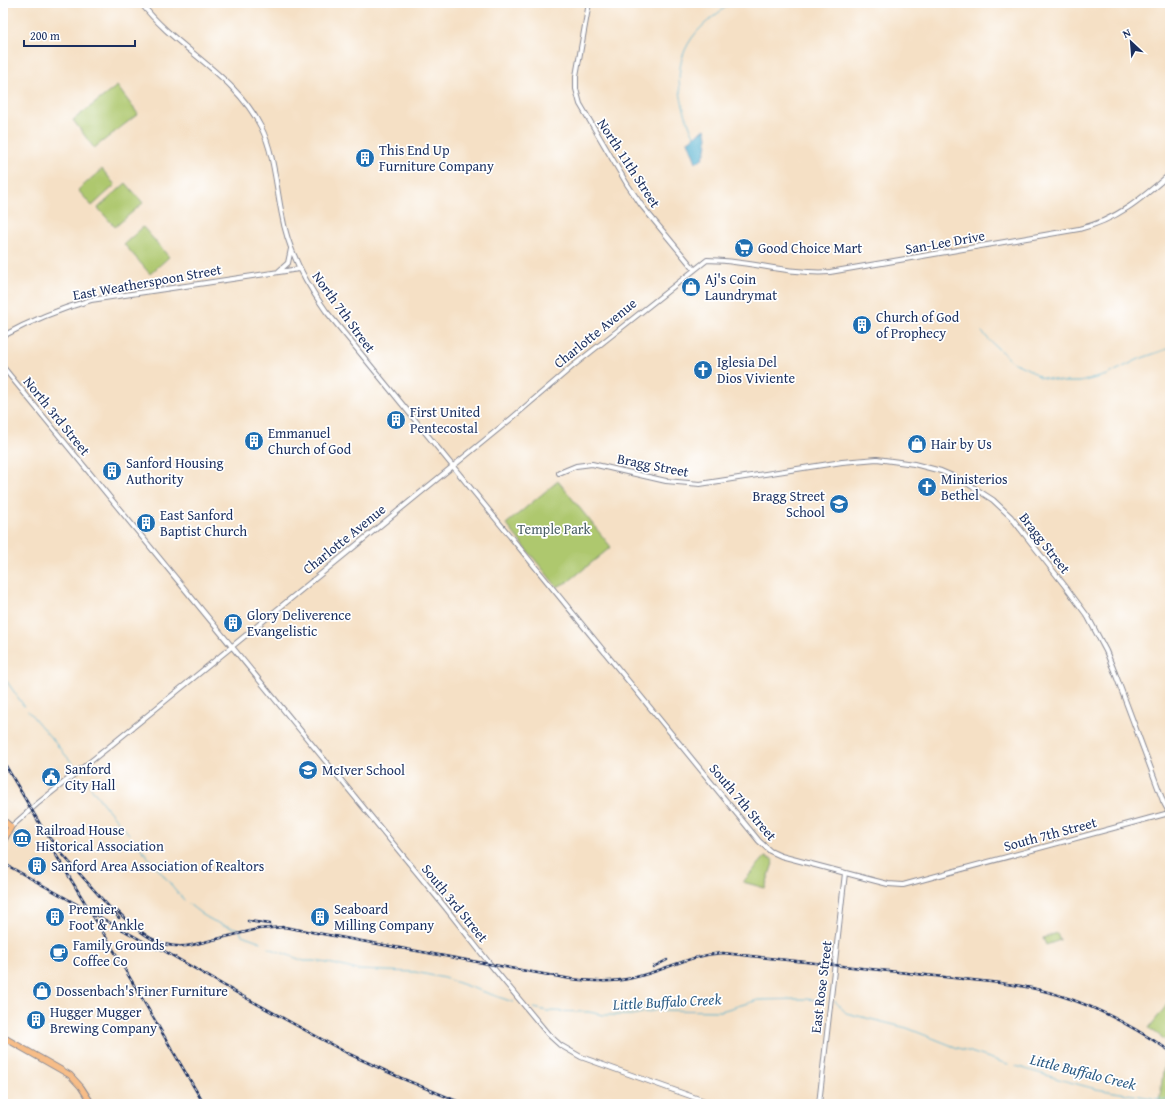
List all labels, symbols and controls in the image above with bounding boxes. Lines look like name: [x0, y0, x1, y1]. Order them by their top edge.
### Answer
scale bar: [24, 22, 135, 48]
north arrow: [1111, 22, 1151, 62]
text: N: [1120, 24, 1134, 42]
text: 200 m: [30, 27, 60, 44]
street label: North 11th Street: [593, 114, 665, 212]
place label: This End Up Furniture Company: [379, 140, 494, 176]
building icon: This End Up Furniture Company: [354, 147, 376, 169]
street label: San-Lee Drive: [904, 225, 987, 259]
supermarket icon: Good Choice Mart: [733, 237, 755, 259]
place label: Good Choice Mart: [758, 238, 862, 258]
street label: East Weatherspoon Street: [71, 259, 223, 305]
street label: North 7th Street: [308, 267, 380, 357]
place label: Aj's Coin Laundrymat: [705, 269, 777, 305]
shop icon: Aj's Coin Laundrymat: [680, 276, 702, 298]
street label: Charlotte Avenue: [549, 293, 641, 373]
place label: Church of God of Prophecy: [876, 307, 960, 343]
building icon: Church of God of Prophecy: [851, 314, 873, 336]
place label: Iglesia Del Dios Viviente: [717, 352, 796, 388]
church icon: Iglesia Del Dios Viviente: [692, 359, 714, 381]
street label: North 3rd Street: [19, 372, 95, 460]
place label: First United Pentecostal: [410, 402, 481, 438]
building icon: First United Pentecostal: [385, 409, 407, 431]
place label: Emmanuel Church of God: [268, 423, 352, 459]
building icon: Emmanuel Church of God: [243, 430, 265, 452]
shop icon: Hair by Us: [906, 433, 928, 455]
place label: Hair by Us: [931, 434, 992, 454]
street label: Bragg Street: [615, 448, 691, 482]
place label: Sanford Housing Authority: [126, 453, 223, 489]
building icon: Sanford Housing Authority: [101, 460, 123, 482]
place label: Ministerios Bethel: [941, 469, 1008, 505]
church icon: Ministerios Bethel: [916, 476, 938, 498]
place label: Bragg Street School: [752, 486, 825, 522]
school or university icon: Bragg Street School: [828, 493, 850, 515]
street label: Charlotte Avenue: [298, 499, 390, 579]
place label: East Sanford Baptist Church: [160, 505, 247, 541]
street label: Bragg Street: [1015, 508, 1075, 578]
building icon: East Sanford Baptist Church: [135, 512, 157, 534]
park label: Temple Park: [517, 519, 592, 539]
place label: Glory Deliverence Evangelistic: [247, 605, 351, 641]
building icon: Glory Deliverence Evangelistic: [222, 612, 244, 634]
place label: Sanford City Hall: [65, 759, 115, 795]
school or university icon: McIver School: [297, 759, 319, 781]
street label: South 7th Street: [705, 759, 781, 845]
place label: McIver School: [322, 760, 405, 780]
public building icon: Sanford City Hall: [40, 766, 62, 788]
street label: South 7th Street: [1001, 812, 1099, 856]
place label: Railroad House Historical Association: [36, 820, 164, 856]
museum icon: Railroad House Historical Association: [11, 827, 33, 849]
building icon: Sanford Area Association of Realtors: [26, 855, 48, 877]
place label: Sanford Area Association of Realtors: [51, 856, 264, 876]
street label: South 3rd Street: [417, 859, 493, 947]
place label: Premier Foot & Ankle: [69, 899, 145, 935]
place label: Seaboard Milling Company: [334, 899, 434, 935]
building icon: Premier Foot & Ankle: [44, 906, 66, 928]
building icon: Seaboard Milling Company: [309, 906, 331, 928]
place label: Family Grounds Coffee Co: [73, 935, 165, 971]
street label: East Rose Street: [805, 940, 837, 1034]
cafe icon: Family Grounds Coffee Co: [48, 942, 70, 964]
shop icon: Dossenbach's Finer Furniture: [31, 980, 53, 1002]
place label: Dossenbach's Finer Furniture: [56, 981, 228, 1001]
water label: Little Buffalo Creek: [611, 988, 722, 1015]
place label: Hugger Mugger Brewing Company: [50, 1002, 157, 1038]
building icon: Hugger Mugger Brewing Company: [25, 1009, 47, 1031]
water label: Little Buffalo Creek: [1027, 1048, 1138, 1095]

